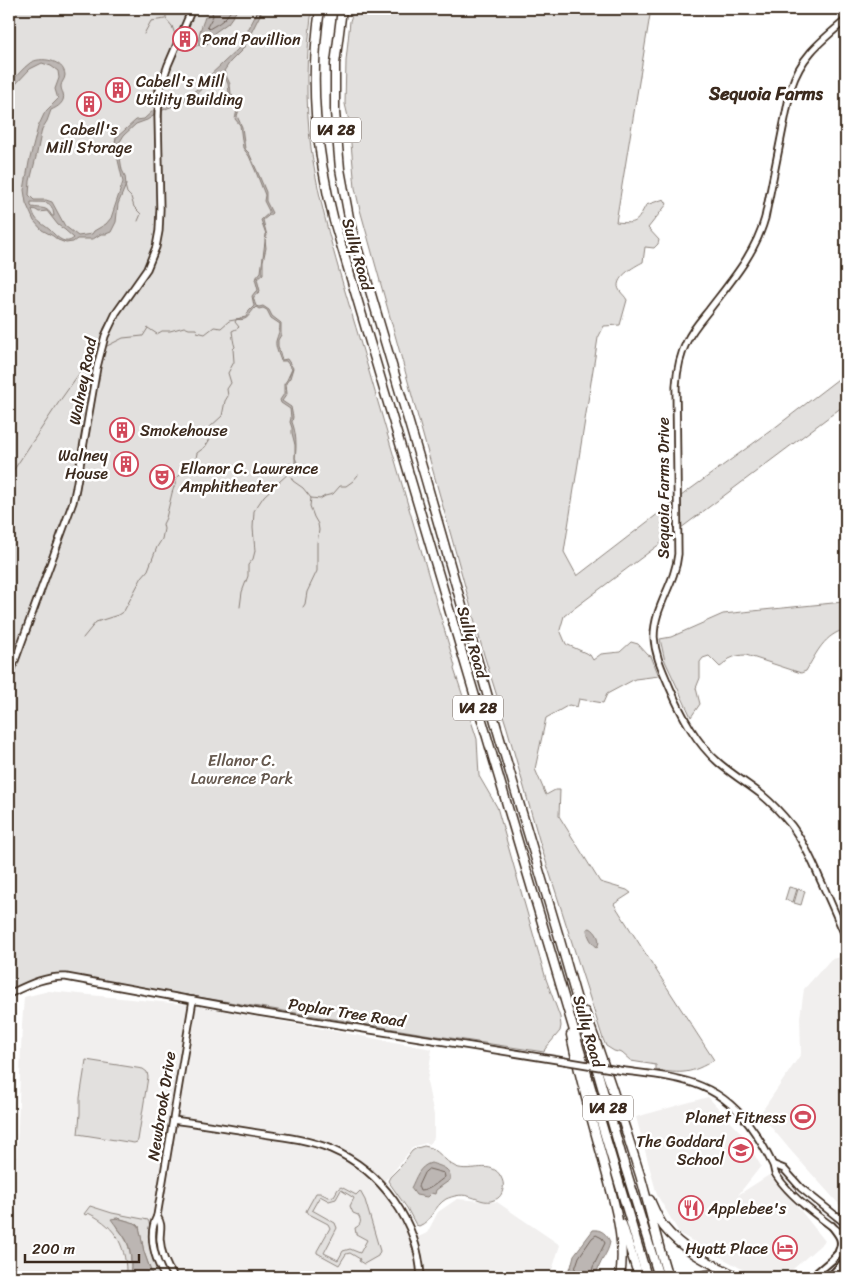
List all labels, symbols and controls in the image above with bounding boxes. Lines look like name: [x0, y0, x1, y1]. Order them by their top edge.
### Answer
place label: Pond Pavillion: [202, 25, 301, 54]
building icon: Pond Pavillion: [172, 26, 198, 52]
place label: Cabell's Mill Utility Building: [136, 67, 243, 114]
building icon: Cabell's Mill Utility Building: [105, 77, 131, 103]
district label: Sequoia Farms: [708, 78, 824, 110]
building icon: Cabell's Mill Storage: [76, 91, 102, 117]
place label: Cabell's Mill Storage: [46, 115, 132, 162]
road number: VA 28: [311, 118, 361, 142]
street label: Sully Road: [333, 214, 382, 295]
street label: Walney Road: [60, 333, 105, 427]
place label: Smokehouse: [140, 416, 228, 445]
building icon: Smokehouse: [109, 417, 135, 443]
street label: Sequoia Farms Drive: [649, 417, 678, 559]
place label: Walney House: [58, 441, 109, 488]
building icon: Walney House: [113, 451, 139, 477]
place label: Ellanor C. Lawrence Amphitheater: [179, 454, 318, 501]
theatre icon: Ellanor C. Lawrence Amphitheater: [149, 464, 175, 490]
street label: Sully Road: [448, 602, 497, 683]
road number: VA 28: [453, 696, 503, 720]
park label: Ellanor C. Lawrence Park: [191, 746, 293, 793]
street label: Poplar Tree Road: [286, 989, 409, 1036]
street label: Sully Road: [564, 991, 613, 1072]
street label: Newbrook Drive: [139, 1049, 184, 1163]
road number: VA 28: [583, 1096, 633, 1120]
place label: Planet Fitness: [685, 1103, 787, 1132]
sports icon: Planet Fitness: [790, 1104, 816, 1130]
place label: The Goddard School: [636, 1127, 726, 1174]
school or university icon: The Goddard School: [728, 1137, 754, 1163]
place label: Applebee's: [707, 1194, 787, 1223]
restaurant icon: Applebee's: [678, 1195, 704, 1221]
scale bar: [25, 1231, 139, 1263]
place label: Hyatt Place: [685, 1234, 768, 1263]
hotel icon: Hyatt Place: [772, 1235, 798, 1261]
text: 200 m: [32, 1236, 76, 1262]

